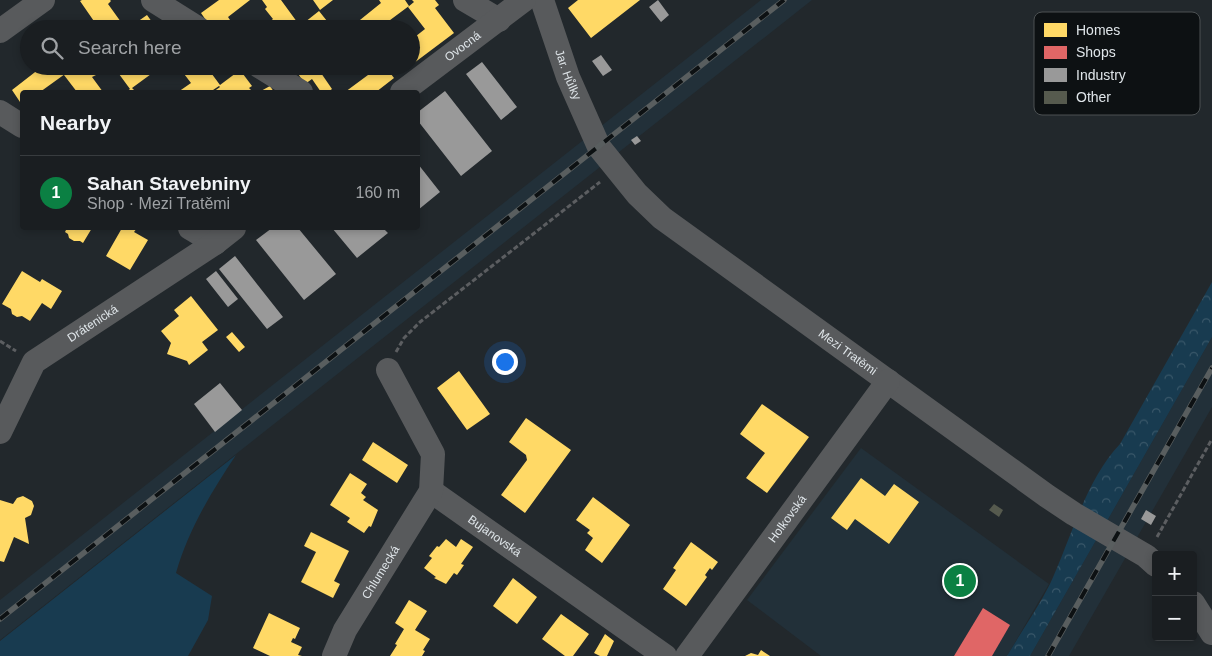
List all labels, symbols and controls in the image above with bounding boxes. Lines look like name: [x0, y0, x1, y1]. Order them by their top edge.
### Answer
legend: [1034, 12, 1200, 115]
search box: [20, 20, 420, 75]
text: Homes: [1076, 22, 1120, 38]
street label: Ovocná: [442, 28, 484, 64]
icon: search: [38, 34, 66, 62]
text: Search here: [78, 37, 182, 58]
text: Shops: [1076, 44, 1116, 60]
street label: Jar. Hůlky: [552, 48, 584, 102]
text: Industry: [1076, 67, 1126, 83]
text: Other: [1076, 89, 1111, 105]
text: Nearby: [40, 111, 111, 134]
text: Sahan Stavebniny: [87, 173, 251, 194]
text: 1: [52, 184, 60, 201]
text: 160 m: [356, 184, 400, 201]
text: Shop · Mezi Tratěmi: [87, 195, 230, 212]
street label: Drátenická: [65, 302, 121, 345]
street label: Mezi Tratěmi: [816, 326, 880, 378]
your location: [492, 349, 518, 375]
street label: Holkovská: [765, 492, 809, 545]
street label: Bujanovská: [465, 512, 524, 560]
street label: Chlumecká: [359, 543, 403, 602]
map controls: [1152, 551, 1197, 641]
button: +: [1152, 551, 1197, 596]
pin: 1: [944, 562, 976, 600]
button: −: [1152, 596, 1197, 641]

